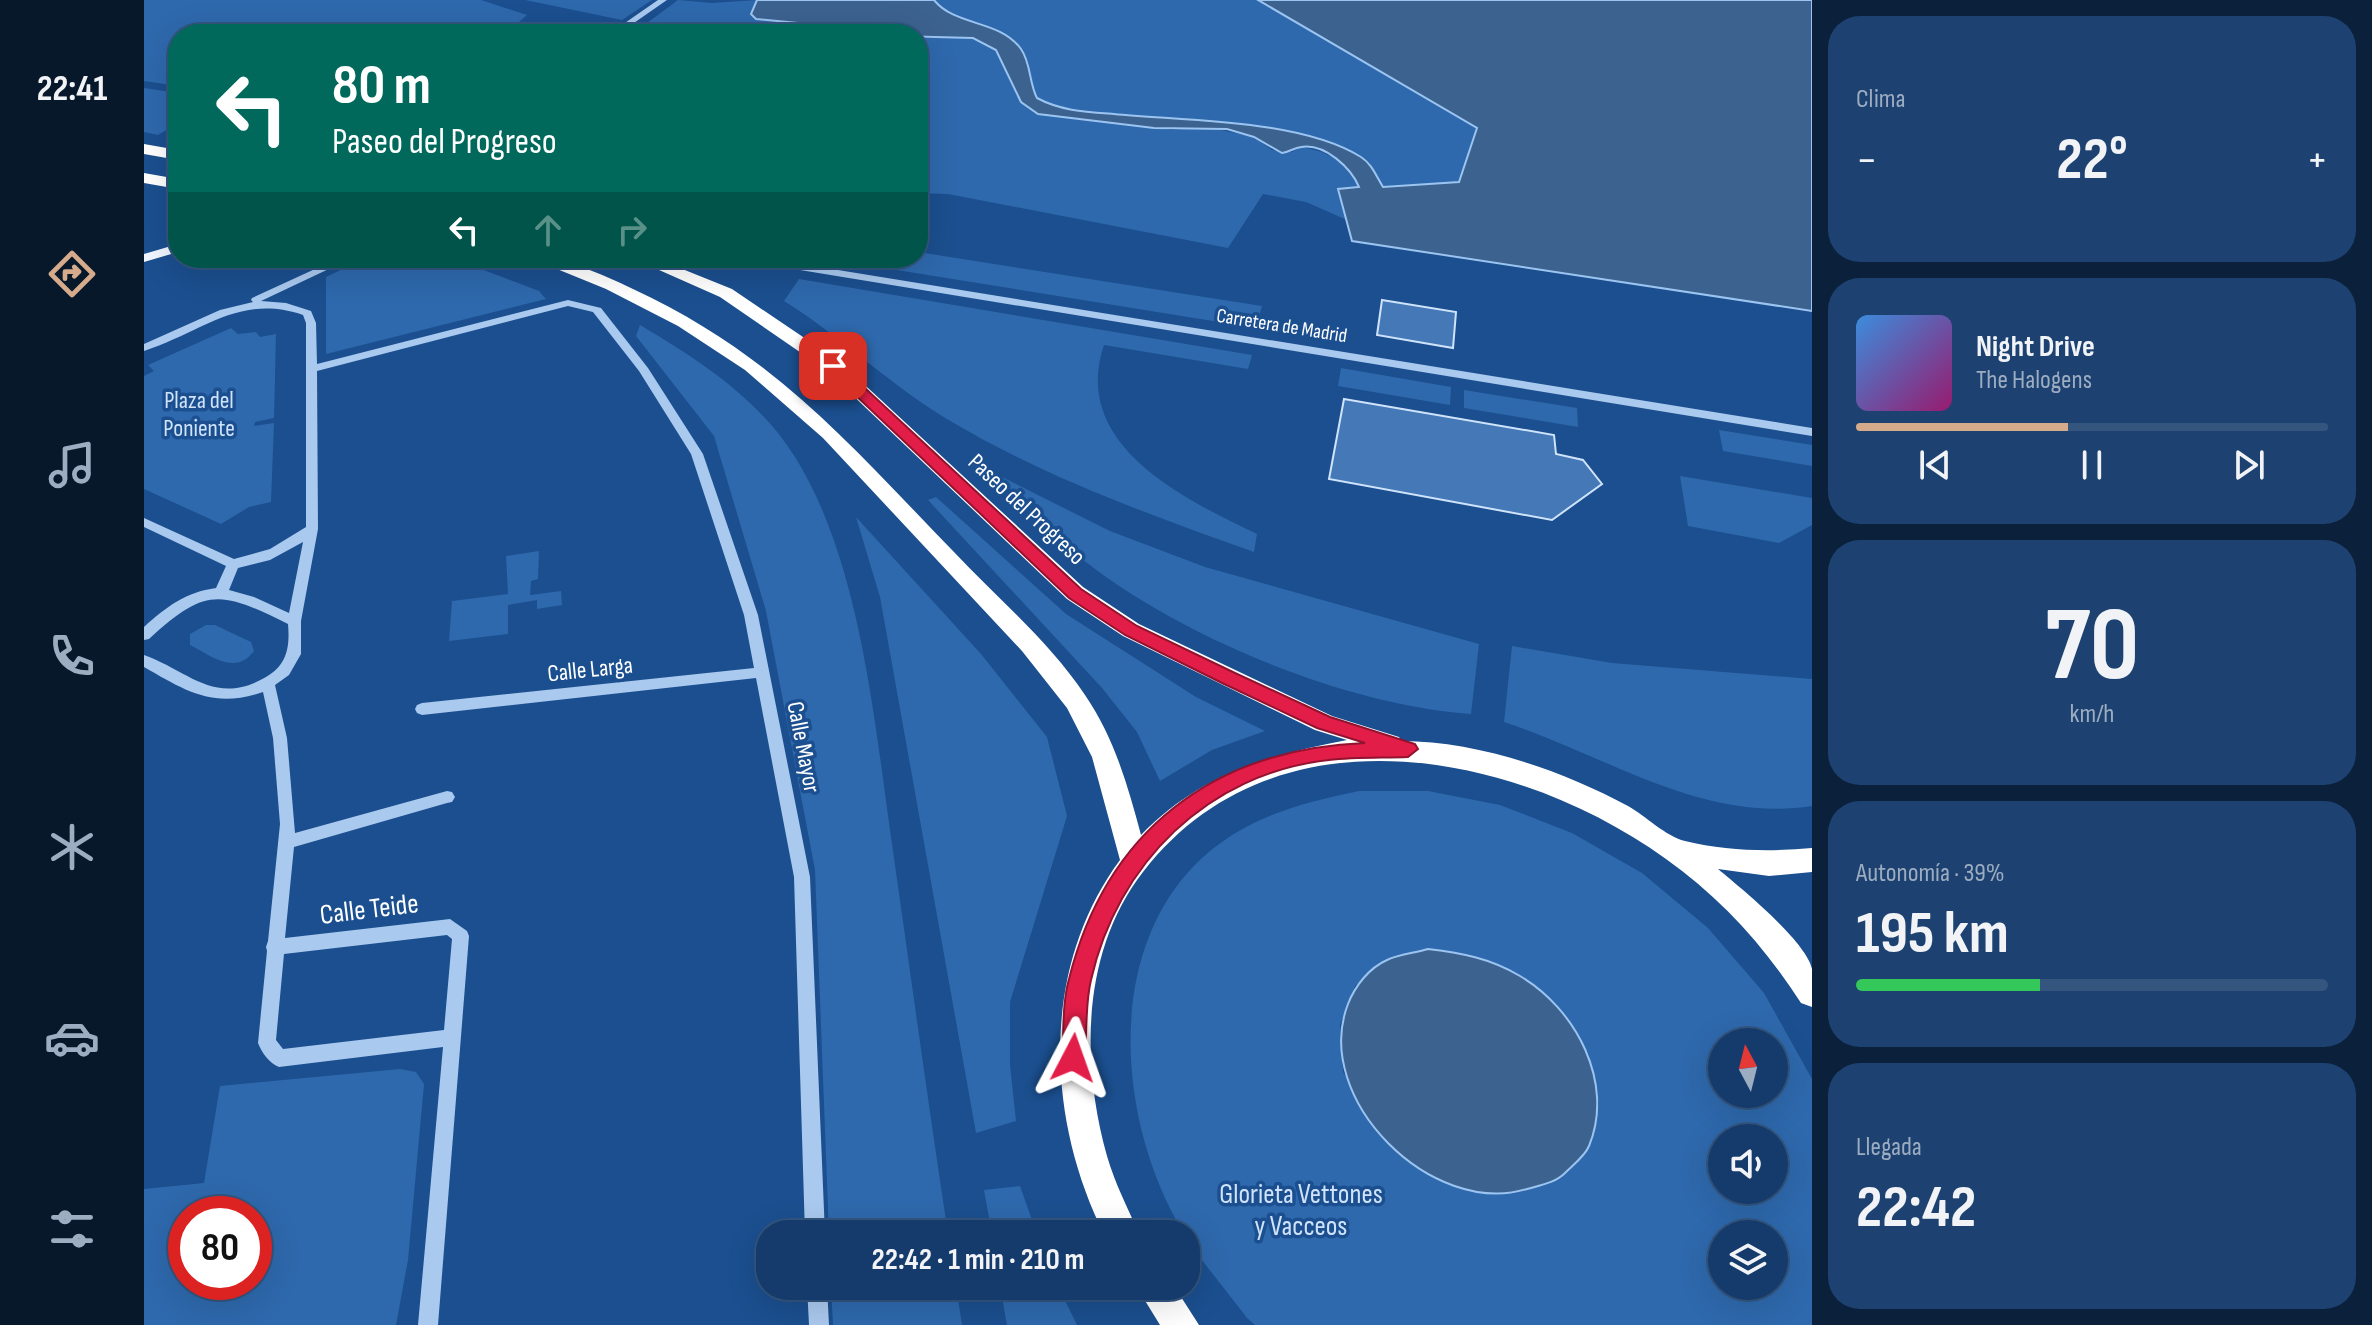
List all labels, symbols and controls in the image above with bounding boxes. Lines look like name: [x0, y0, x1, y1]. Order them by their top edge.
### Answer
text: 80 m: [332, 53, 431, 120]
icon: left: [200, 56, 304, 160]
text: 22:41: [37, 68, 107, 111]
text: Clima: [1856, 84, 1906, 115]
text: Paseo del Progreso: [332, 121, 557, 164]
text: 22°: [2056, 124, 2128, 196]
text: −: [1856, 134, 1878, 187]
text: +: [2306, 134, 2328, 187]
icon: left: [442, 208, 486, 252]
icon: ahead: [526, 208, 570, 252]
icon: right: [610, 208, 654, 252]
icon: directions: [44, 246, 100, 302]
street label: Carretera de Madrid: [1215, 304, 1349, 348]
text: Night Drive: [1976, 329, 2095, 365]
pin: [799, 332, 867, 400]
icon: arrive: [811, 344, 855, 388]
text: The Halogens: [1976, 365, 2092, 396]
park label: Plaza del Poniente: [163, 386, 235, 443]
icon: music: [44, 437, 100, 493]
icon: previous: [1913, 443, 1957, 487]
icon: pause: [2070, 443, 2114, 487]
icon: next: [2227, 443, 2271, 487]
street label: Paseo del Progreso: [962, 448, 1091, 571]
text: 70: [2045, 584, 2139, 709]
icon: phone: [44, 628, 100, 684]
street label: Calle Larga: [546, 651, 634, 688]
street label: Calle Mayor: [780, 699, 827, 795]
text: km/h: [2070, 699, 2114, 730]
icon: climate: [44, 819, 100, 875]
text: Autonomía · 39%: [1856, 858, 2005, 889]
street label: Calle Teide: [318, 887, 420, 932]
text: 195 km: [1856, 898, 2009, 970]
icon: car: [44, 1010, 100, 1066]
position arrow: [1031, 1016, 1115, 1100]
north arrow: [1708, 1028, 1788, 1108]
map controls: [1708, 1028, 1788, 1300]
button: sound: [1708, 1124, 1788, 1204]
text: Llegada: [1856, 1132, 1922, 1163]
text: 22:42: [1856, 1172, 1976, 1244]
park label: Glorieta Vettones y Vacceos: [1219, 1178, 1383, 1243]
speed limit sign: 80: [168, 1196, 272, 1300]
icon: filters: [44, 1201, 100, 1257]
button: layers: [1708, 1220, 1788, 1300]
text: 22:42 · 1 min · 210 m: [872, 1242, 1084, 1278]

